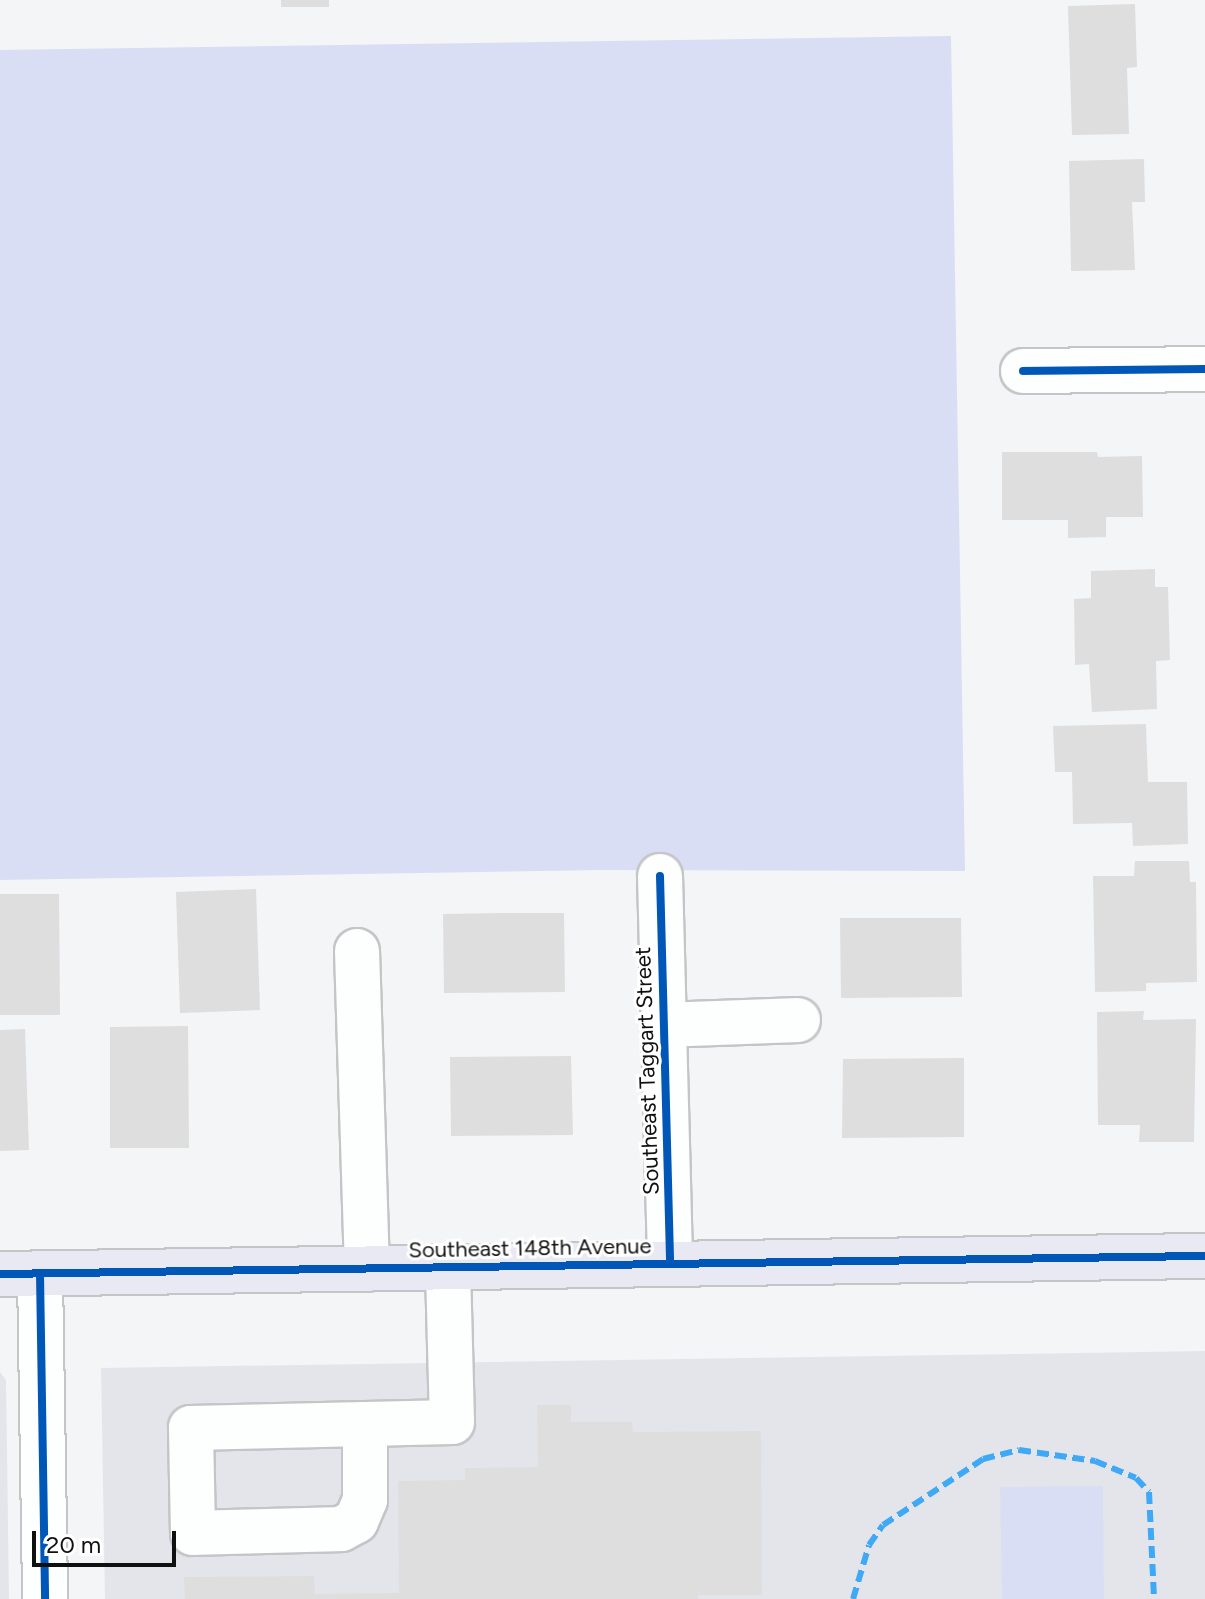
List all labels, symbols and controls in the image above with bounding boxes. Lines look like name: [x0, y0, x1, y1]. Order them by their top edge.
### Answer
street label: Southeast Taggart Street: [629, 947, 665, 1195]
street label: Southeast 148th Avenue: [408, 1233, 652, 1263]
scale bar: [36, 1515, 180, 1565]
text: 20 m: [46, 1530, 101, 1559]

